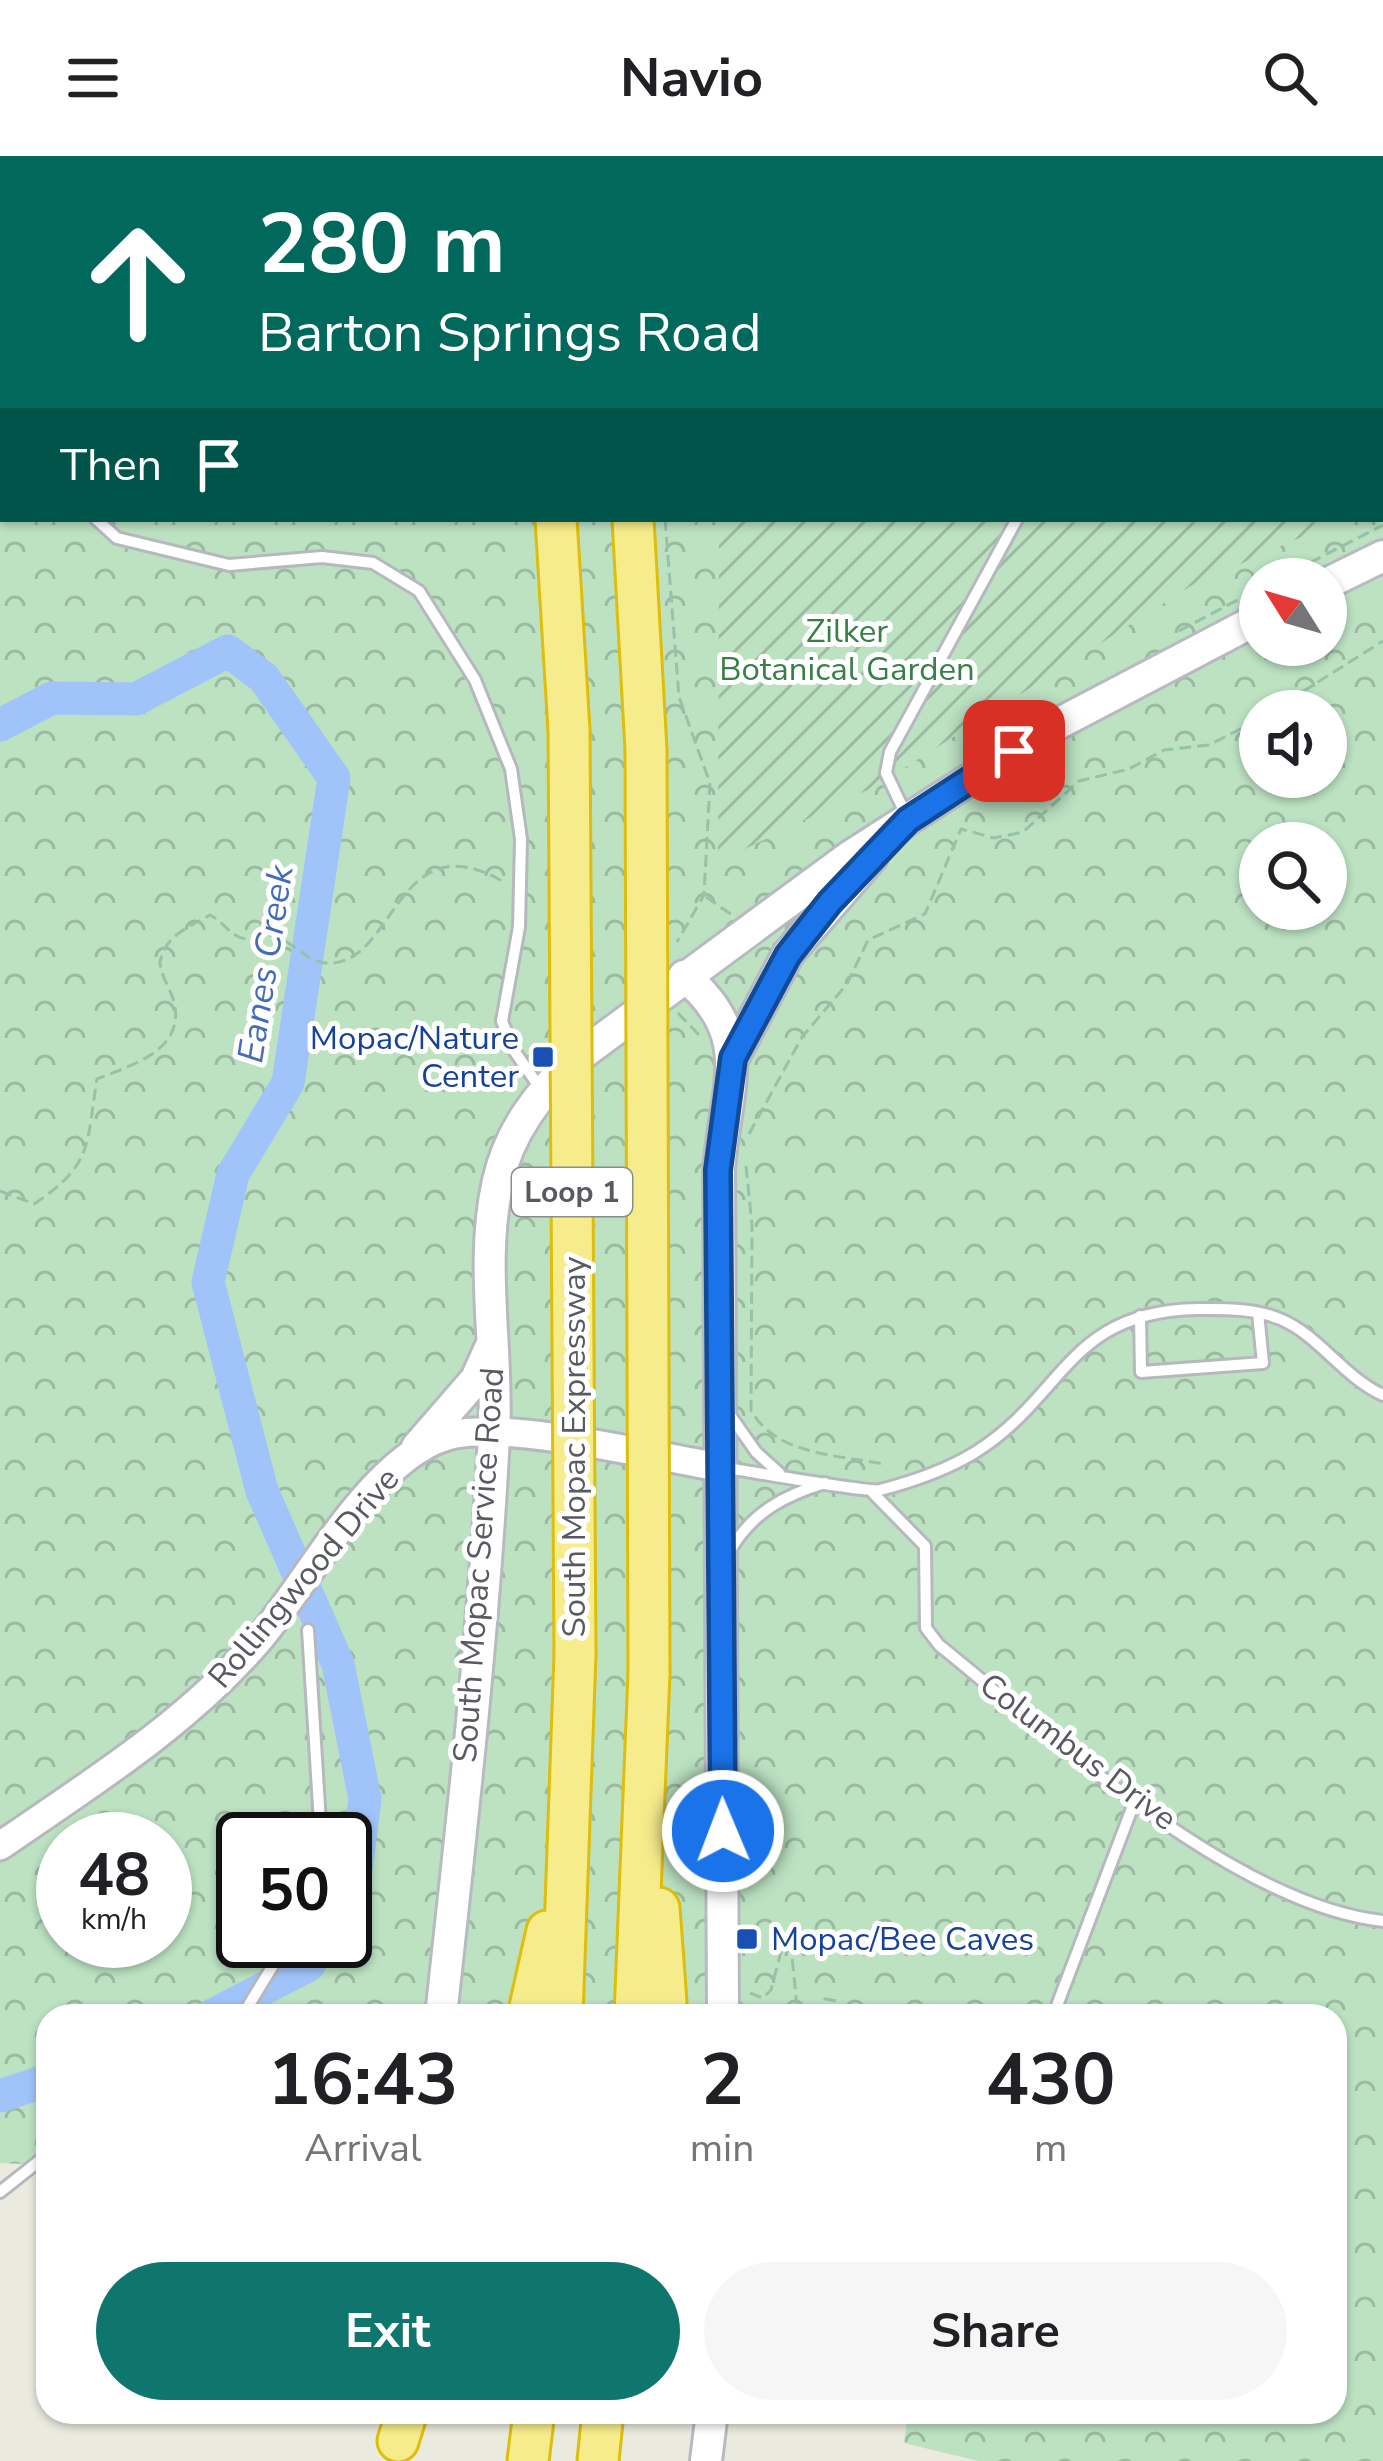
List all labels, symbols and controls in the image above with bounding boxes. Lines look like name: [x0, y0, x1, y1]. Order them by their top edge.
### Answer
text: Navio: [620, 41, 763, 115]
icon: menu: [60, 45, 126, 111]
icon: search: [1257, 45, 1323, 111]
text: 280 m: [258, 187, 506, 302]
icon: ahead: [60, 204, 216, 360]
text: Barton Springs Road: [258, 296, 761, 370]
icon: arrive: [186, 432, 252, 498]
text: Then: [60, 435, 162, 496]
north arrow: [1239, 558, 1347, 666]
map controls: [1239, 558, 1347, 930]
park label: Zilker Botanical Garden: [719, 609, 975, 692]
button: sound: [1239, 690, 1347, 798]
pin: [963, 700, 1065, 802]
icon: arrive: [981, 718, 1047, 784]
button: search: [1239, 822, 1347, 930]
water label: Eanes Creek: [226, 861, 306, 1066]
place label: Mopac/Nature Center: [310, 1016, 519, 1099]
marker: Mopac/Nature Center: [530, 1044, 556, 1070]
road number: Loop 1: [512, 1168, 632, 1216]
street label: South Mopac Expressway: [552, 1256, 597, 1638]
street label: South Mopac Service Road: [443, 1366, 515, 1764]
street label: Rollingwood Drive: [198, 1458, 410, 1698]
street label: Columbus Drive: [970, 1663, 1186, 1841]
position arrow: [660, 1768, 786, 1894]
speed limit sign: 50: [216, 1812, 372, 1968]
text: 48: [78, 1834, 150, 1916]
text: km/h: [81, 1899, 147, 1940]
place label: Mopac/Bee Caves: [771, 1917, 1034, 1962]
marker: Mopac/Bee Caves: [734, 1926, 760, 1952]
text: 16:43: [268, 2031, 458, 2129]
text: 2: [700, 2031, 744, 2129]
text: 430: [986, 2031, 1115, 2129]
text: Arrival: [304, 2122, 422, 2175]
text: min: [690, 2122, 754, 2175]
text: m: [1034, 2122, 1067, 2175]
button: Exit: [96, 2262, 680, 2400]
button: Share: [704, 2262, 1287, 2400]

